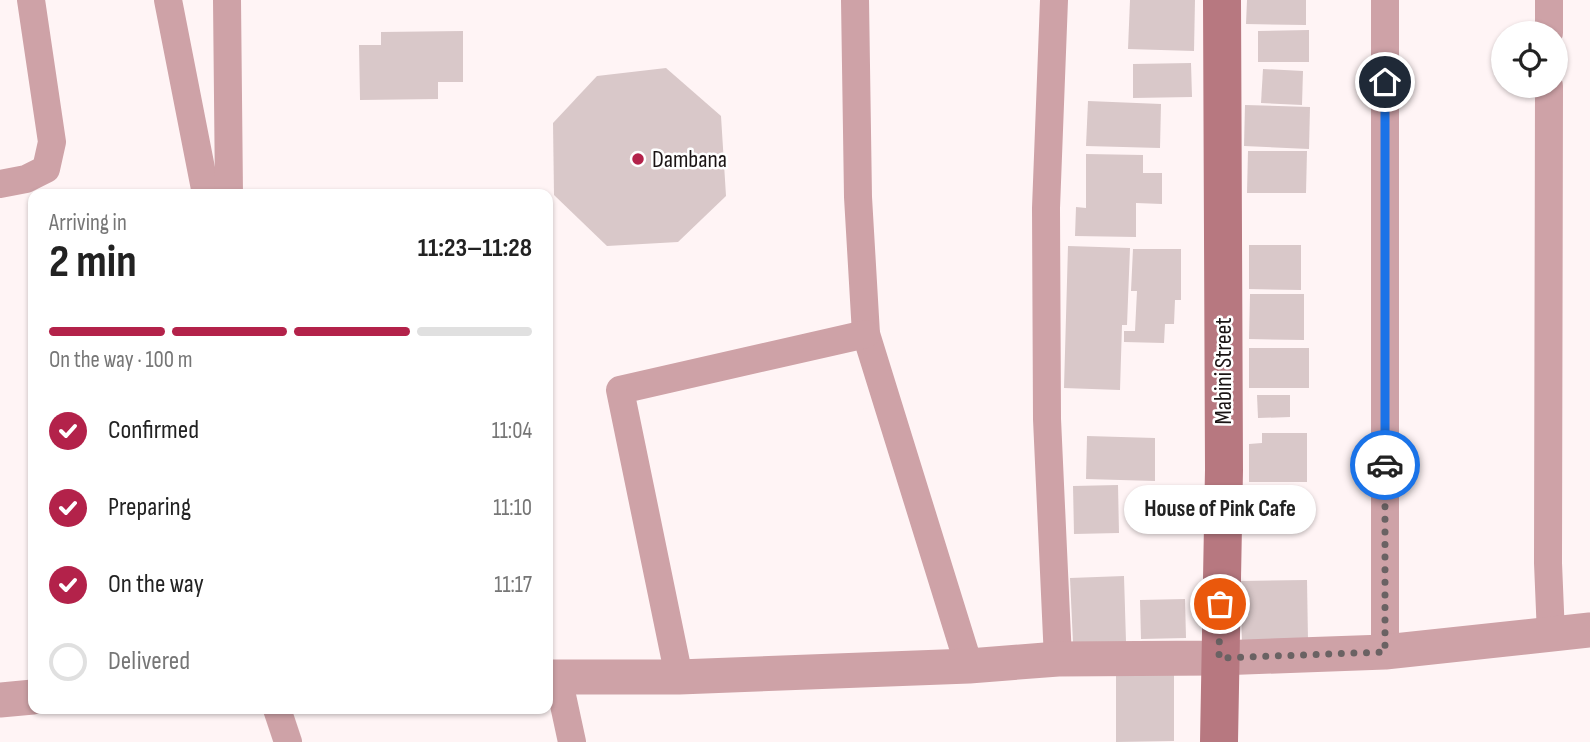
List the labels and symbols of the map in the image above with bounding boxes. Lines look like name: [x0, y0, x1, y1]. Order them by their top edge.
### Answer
pin: [1355, 52, 1415, 112]
place label: Dambana: [652, 145, 727, 174]
marker: Dambana: [630, 151, 646, 167]
street label: Mabini Street: [1209, 317, 1238, 425]
courier: [1350, 430, 1420, 500]
callout: House of Pink Cafe: [1124, 485, 1316, 534]
pin: [1190, 574, 1250, 634]

